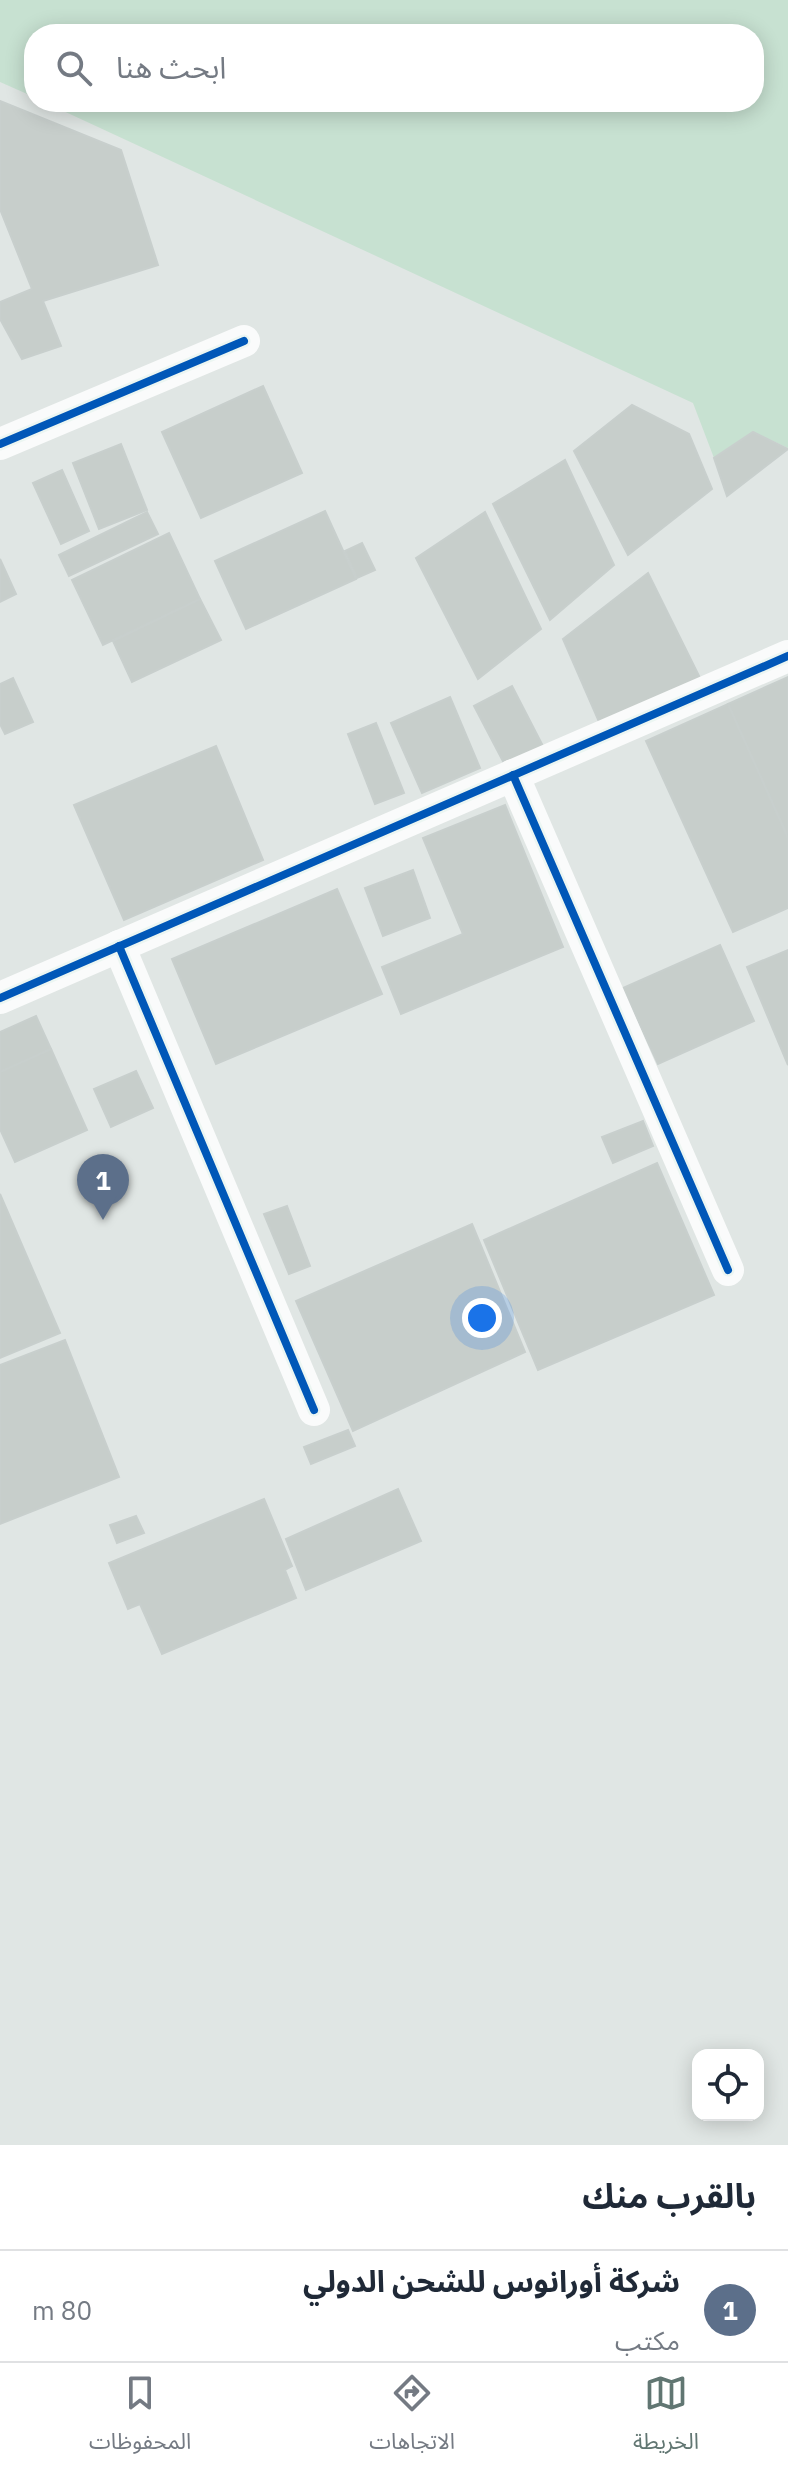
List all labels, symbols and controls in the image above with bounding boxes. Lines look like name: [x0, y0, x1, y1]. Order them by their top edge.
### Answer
search box: [24, 24, 764, 112]
icon: search: [52, 46, 96, 90]
text: ابحث هنا: [116, 47, 226, 86]
pin: 1: [77, 1154, 129, 1220]
your location: [462, 1298, 502, 1338]
map controls: [692, 2049, 764, 2121]
button: locate: [692, 2049, 764, 2121]
text: بالقرب منك: [582, 2173, 756, 2217]
text: شركة أورانوس للشحن الدولي: [303, 2261, 680, 2300]
text: 80 m: [32, 2293, 92, 2327]
text: 1: [722, 2293, 738, 2327]
text: مكتب: [615, 2323, 680, 2357]
tab: المحفوظات: [89, 2371, 191, 2465]
tab: الاتجاهات: [369, 2371, 455, 2465]
tab: الخريطة: [633, 2371, 699, 2465]

